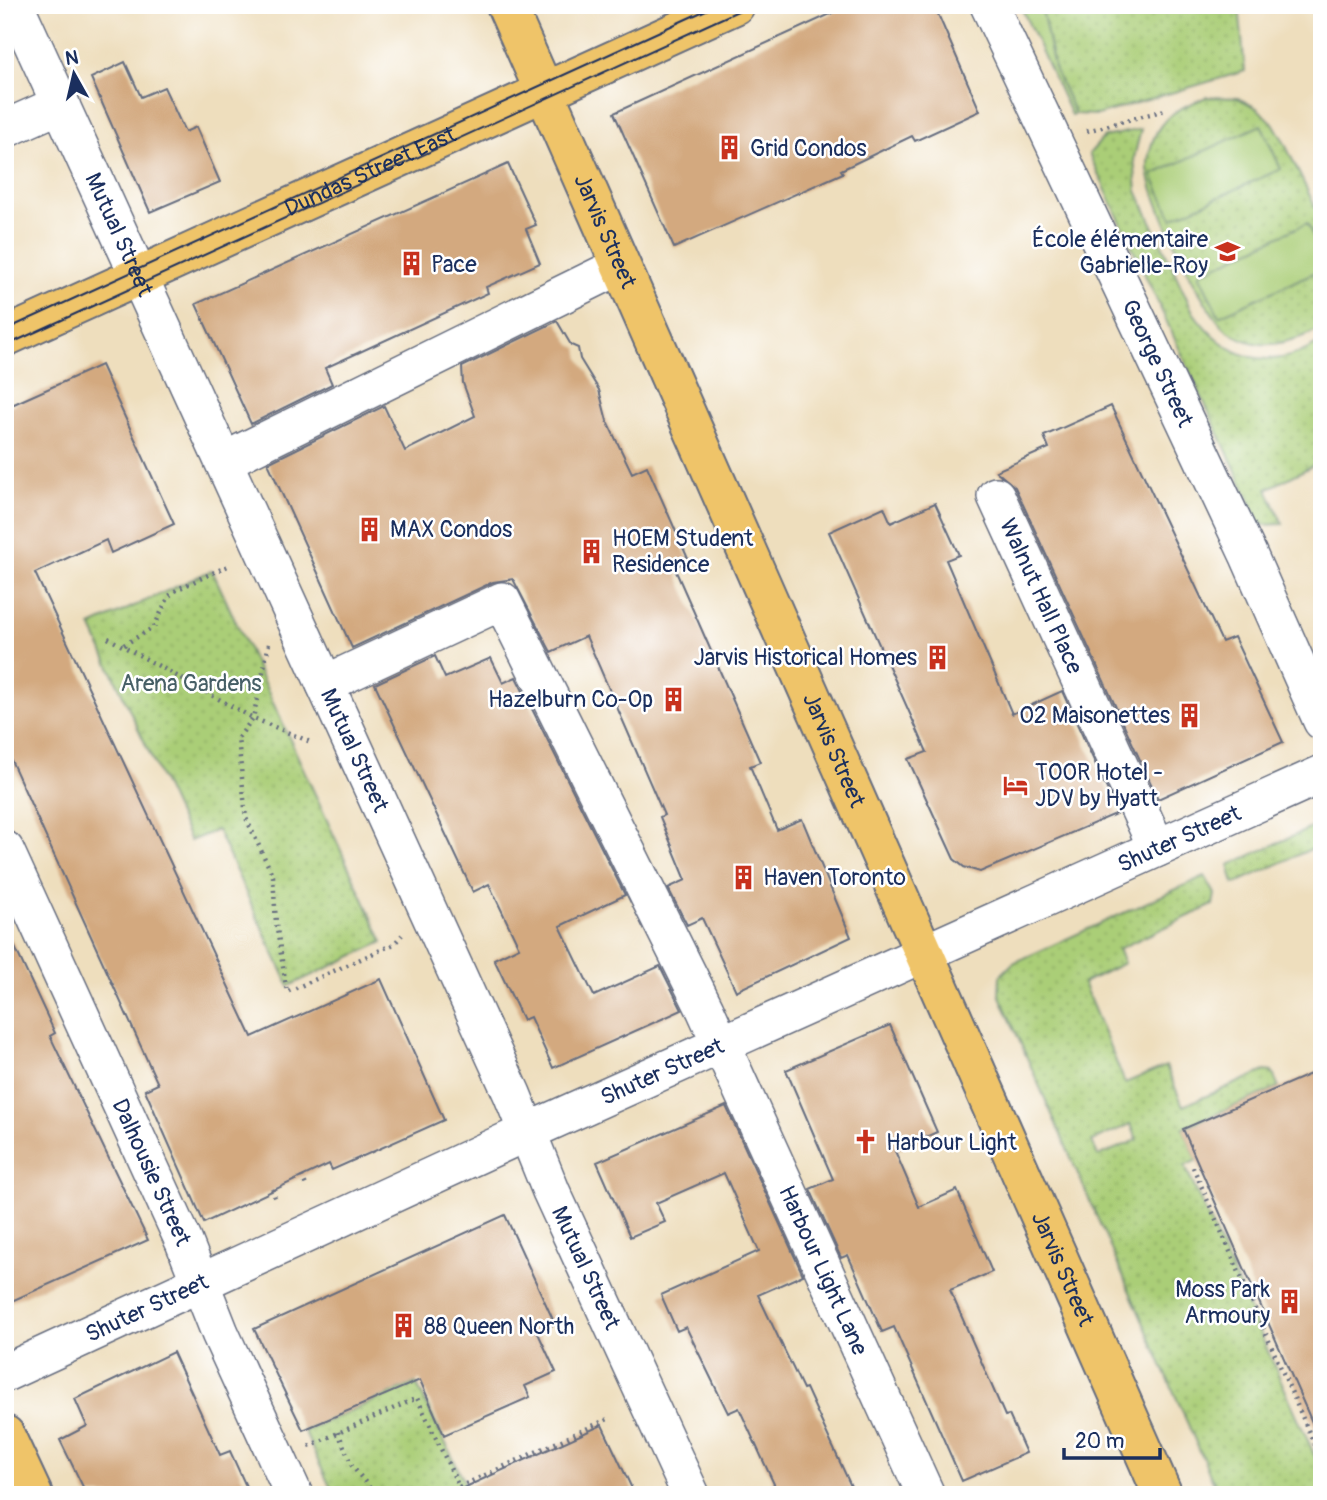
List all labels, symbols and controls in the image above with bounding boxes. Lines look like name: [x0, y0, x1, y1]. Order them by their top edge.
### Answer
north arrow: [38, 38, 108, 108]
text: N: [64, 45, 80, 71]
street label: Dundas Street East: [280, 119, 461, 223]
building icon: Grid Condos: [716, 134, 744, 162]
place label: Grid Condos: [750, 134, 867, 163]
street label: Mutual Street: [79, 168, 161, 301]
street label: Jarvis Street: [568, 169, 644, 293]
place label: École élémentaire Gabrielle-Roy: [1032, 225, 1209, 280]
school or university icon: École élémentaire Gabrielle-Roy: [1214, 238, 1242, 266]
building icon: Pace: [397, 250, 425, 278]
place label: Pace: [431, 250, 477, 279]
street label: George Street: [1116, 295, 1201, 432]
street label: Walnut Hall Place: [994, 514, 1090, 679]
building icon: MAX Condos: [356, 515, 384, 543]
place label: MAX Condos: [390, 515, 512, 544]
place label: HOEM Student Residence: [612, 524, 754, 579]
building icon: HOEM Student Residence: [578, 537, 606, 565]
place label: Jarvis Historical Homes: [693, 643, 917, 672]
building icon: Jarvis Historical Homes: [923, 643, 951, 671]
park label: Arena Gardens: [120, 669, 262, 698]
street label: Mutual Street: [314, 684, 396, 817]
place label: Hazelburn Co-Op: [488, 685, 653, 714]
building icon: Hazelburn Co-Op: [659, 685, 687, 713]
street label: Jarvis Street: [797, 688, 873, 812]
place label: O2 Maisonettes: [1019, 701, 1170, 730]
building icon: O2 Maisonettes: [1176, 701, 1204, 729]
place label: TOOR Hotel - JDV by Hyatt: [1035, 758, 1163, 813]
hotel icon: TOOR Hotel - JDV by Hyatt: [1001, 771, 1029, 799]
street label: Shuter Street: [1113, 798, 1246, 879]
building icon: Haven Toronto: [729, 863, 757, 891]
place label: Haven Toronto: [763, 863, 906, 892]
street label: Shuter Street: [596, 1031, 729, 1112]
street label: Dalhousie Street: [106, 1094, 198, 1251]
church icon: Harbour Light: [852, 1128, 880, 1156]
place label: Harbour Light: [886, 1128, 1018, 1157]
street label: Harbour Light Lane: [773, 1181, 875, 1360]
street label: Mutual Street: [545, 1201, 628, 1335]
street label: Jarvis Street: [1025, 1207, 1101, 1331]
street label: Shuter Street: [81, 1266, 213, 1348]
place label: Moss Park Armoury: [1175, 1275, 1270, 1330]
building icon: Moss Park Armoury: [1276, 1288, 1304, 1316]
building icon: 88 Queen North: [390, 1312, 418, 1340]
place label: 88 Queen North: [424, 1312, 574, 1341]
scale bar: [1064, 1416, 1161, 1460]
text: 20 m: [1075, 1428, 1124, 1455]

